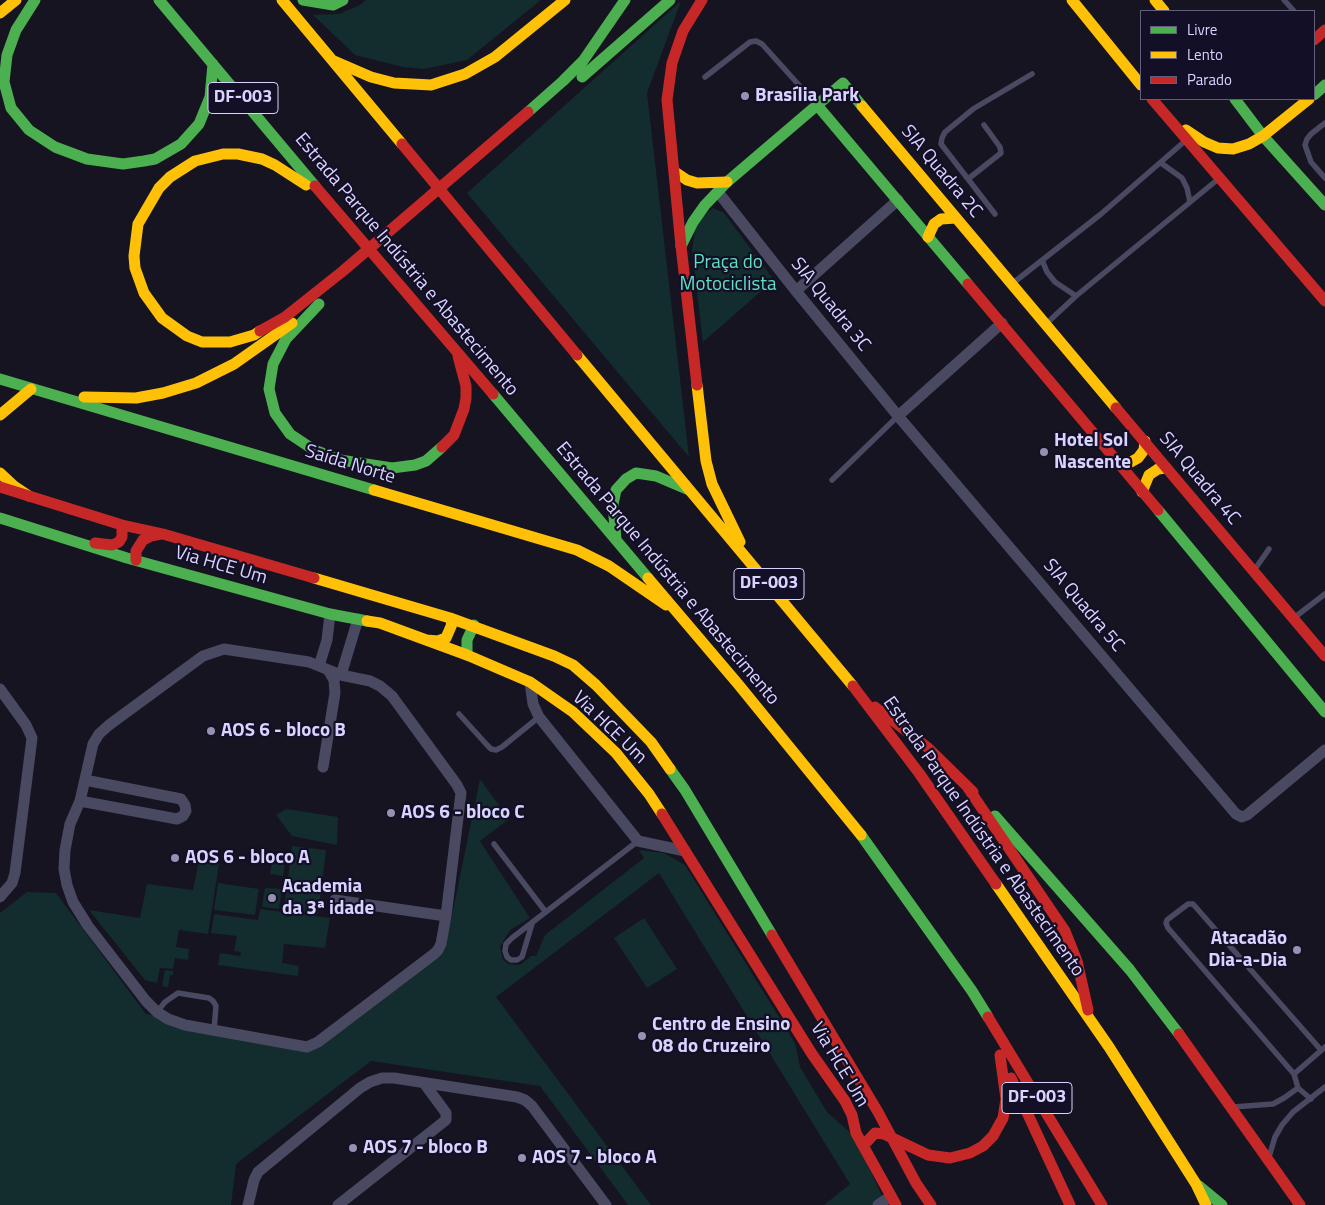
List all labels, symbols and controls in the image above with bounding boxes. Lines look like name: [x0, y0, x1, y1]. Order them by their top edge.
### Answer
legend: [1140, 10, 1315, 100]
text: Livre: [1187, 18, 1217, 41]
text: Lento: [1187, 43, 1223, 66]
text: Parado: [1187, 68, 1232, 91]
road number: DF-003: [208, 82, 278, 114]
place label: Brasília Park: [755, 85, 859, 107]
marker: Brasília Park: [739, 90, 751, 102]
street label: SIA Quadra 2C: [896, 121, 986, 223]
street label: Estrada Parque Indústria e Abastecimento: [289, 129, 523, 401]
park label: Praça do Motociclista: [680, 252, 776, 296]
street label: SIA Quadra 3C: [785, 254, 875, 356]
street label: SIA Quadra 4C: [1154, 428, 1244, 530]
place label: Hotel Sol Nascente: [1054, 430, 1131, 474]
street label: Estrada Parque Indústria e Abastecimento: [550, 438, 784, 710]
street label: Saída Norte: [302, 440, 398, 490]
marker: Hotel Sol Nascente: [1038, 446, 1050, 458]
street label: Via HCE Um: [172, 542, 270, 590]
street label: SIA Quadra 5C: [1038, 555, 1128, 657]
road number: DF-003: [734, 568, 804, 600]
street label: Via HCE Um: [567, 687, 651, 769]
street label: Estrada Parque Indústria e Abastecimento: [877, 693, 1089, 981]
place label: AOS 6 - bloco B: [221, 720, 346, 742]
marker: AOS 6 - bloco B: [205, 725, 217, 737]
place label: AOS 6 - bloco C: [401, 802, 524, 824]
marker: AOS 6 - bloco C: [385, 807, 397, 819]
place label: AOS 6 - bloco A: [185, 847, 310, 869]
marker: AOS 6 - bloco A: [169, 852, 181, 864]
place label: Academia da 3ª idade: [282, 876, 374, 920]
marker: Academia da 3ª idade: [266, 892, 278, 904]
place label: Atacadão Dia-a-Dia: [1208, 928, 1287, 972]
marker: Atacadão Dia-a-Dia: [1291, 944, 1303, 956]
place label: Centro de Ensino 08 do Cruzeiro: [652, 1014, 790, 1058]
street label: Via HCE Um: [805, 1018, 873, 1112]
marker: Centro de Ensino 08 do Cruzeiro: [636, 1030, 648, 1042]
road number: DF-003: [1002, 1082, 1072, 1114]
place label: AOS 7 - bloco B: [363, 1137, 488, 1159]
marker: AOS 7 - bloco B: [347, 1142, 359, 1154]
place label: AOS 7 - bloco A: [532, 1147, 657, 1169]
marker: AOS 7 - bloco A: [516, 1152, 528, 1164]

